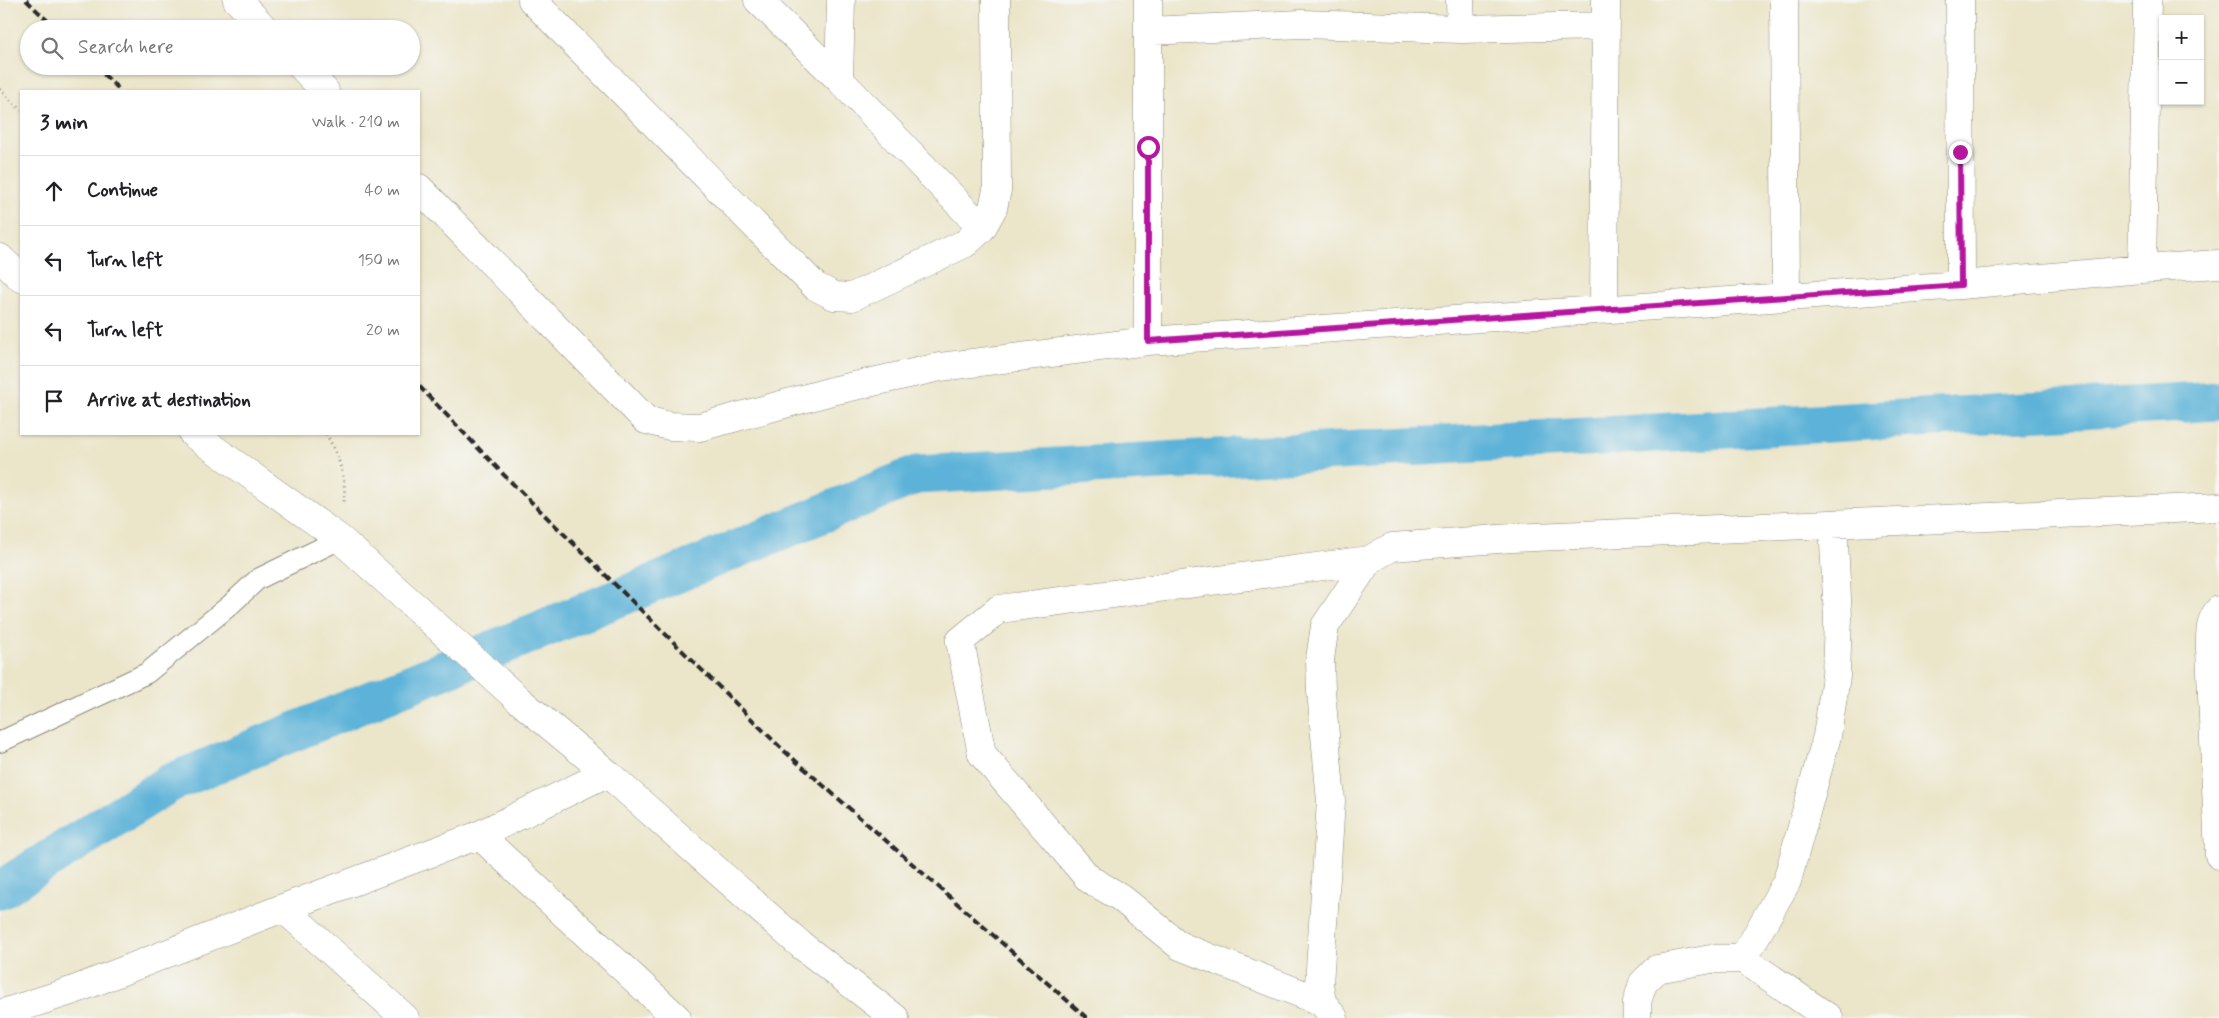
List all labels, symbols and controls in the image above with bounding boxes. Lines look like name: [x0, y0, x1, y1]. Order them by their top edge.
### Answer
map controls: [2159, 15, 2204, 105]
button: +: [2159, 15, 2204, 60]
search box: [20, 20, 420, 75]
icon: search: [38, 34, 66, 62]
text: Search here: [78, 35, 174, 60]
button: −: [2159, 60, 2204, 105]
text: 3 min: [40, 109, 88, 137]
text: Walk · 210 m: [312, 112, 400, 133]
route start: [1137, 136, 1160, 159]
route end: [1949, 141, 1972, 164]
icon: ahead: [40, 177, 68, 205]
text: Continue: [87, 178, 158, 203]
text: 40 m: [364, 180, 400, 201]
icon: left: [40, 247, 68, 275]
text: Turn left: [87, 248, 163, 273]
text: 150 m: [358, 250, 400, 271]
icon: left: [40, 317, 68, 345]
text: Turn left: [87, 318, 163, 343]
text: 20 m: [366, 320, 400, 341]
icon: arrive: [40, 387, 68, 415]
text: Arrive at destination: [87, 388, 251, 413]

